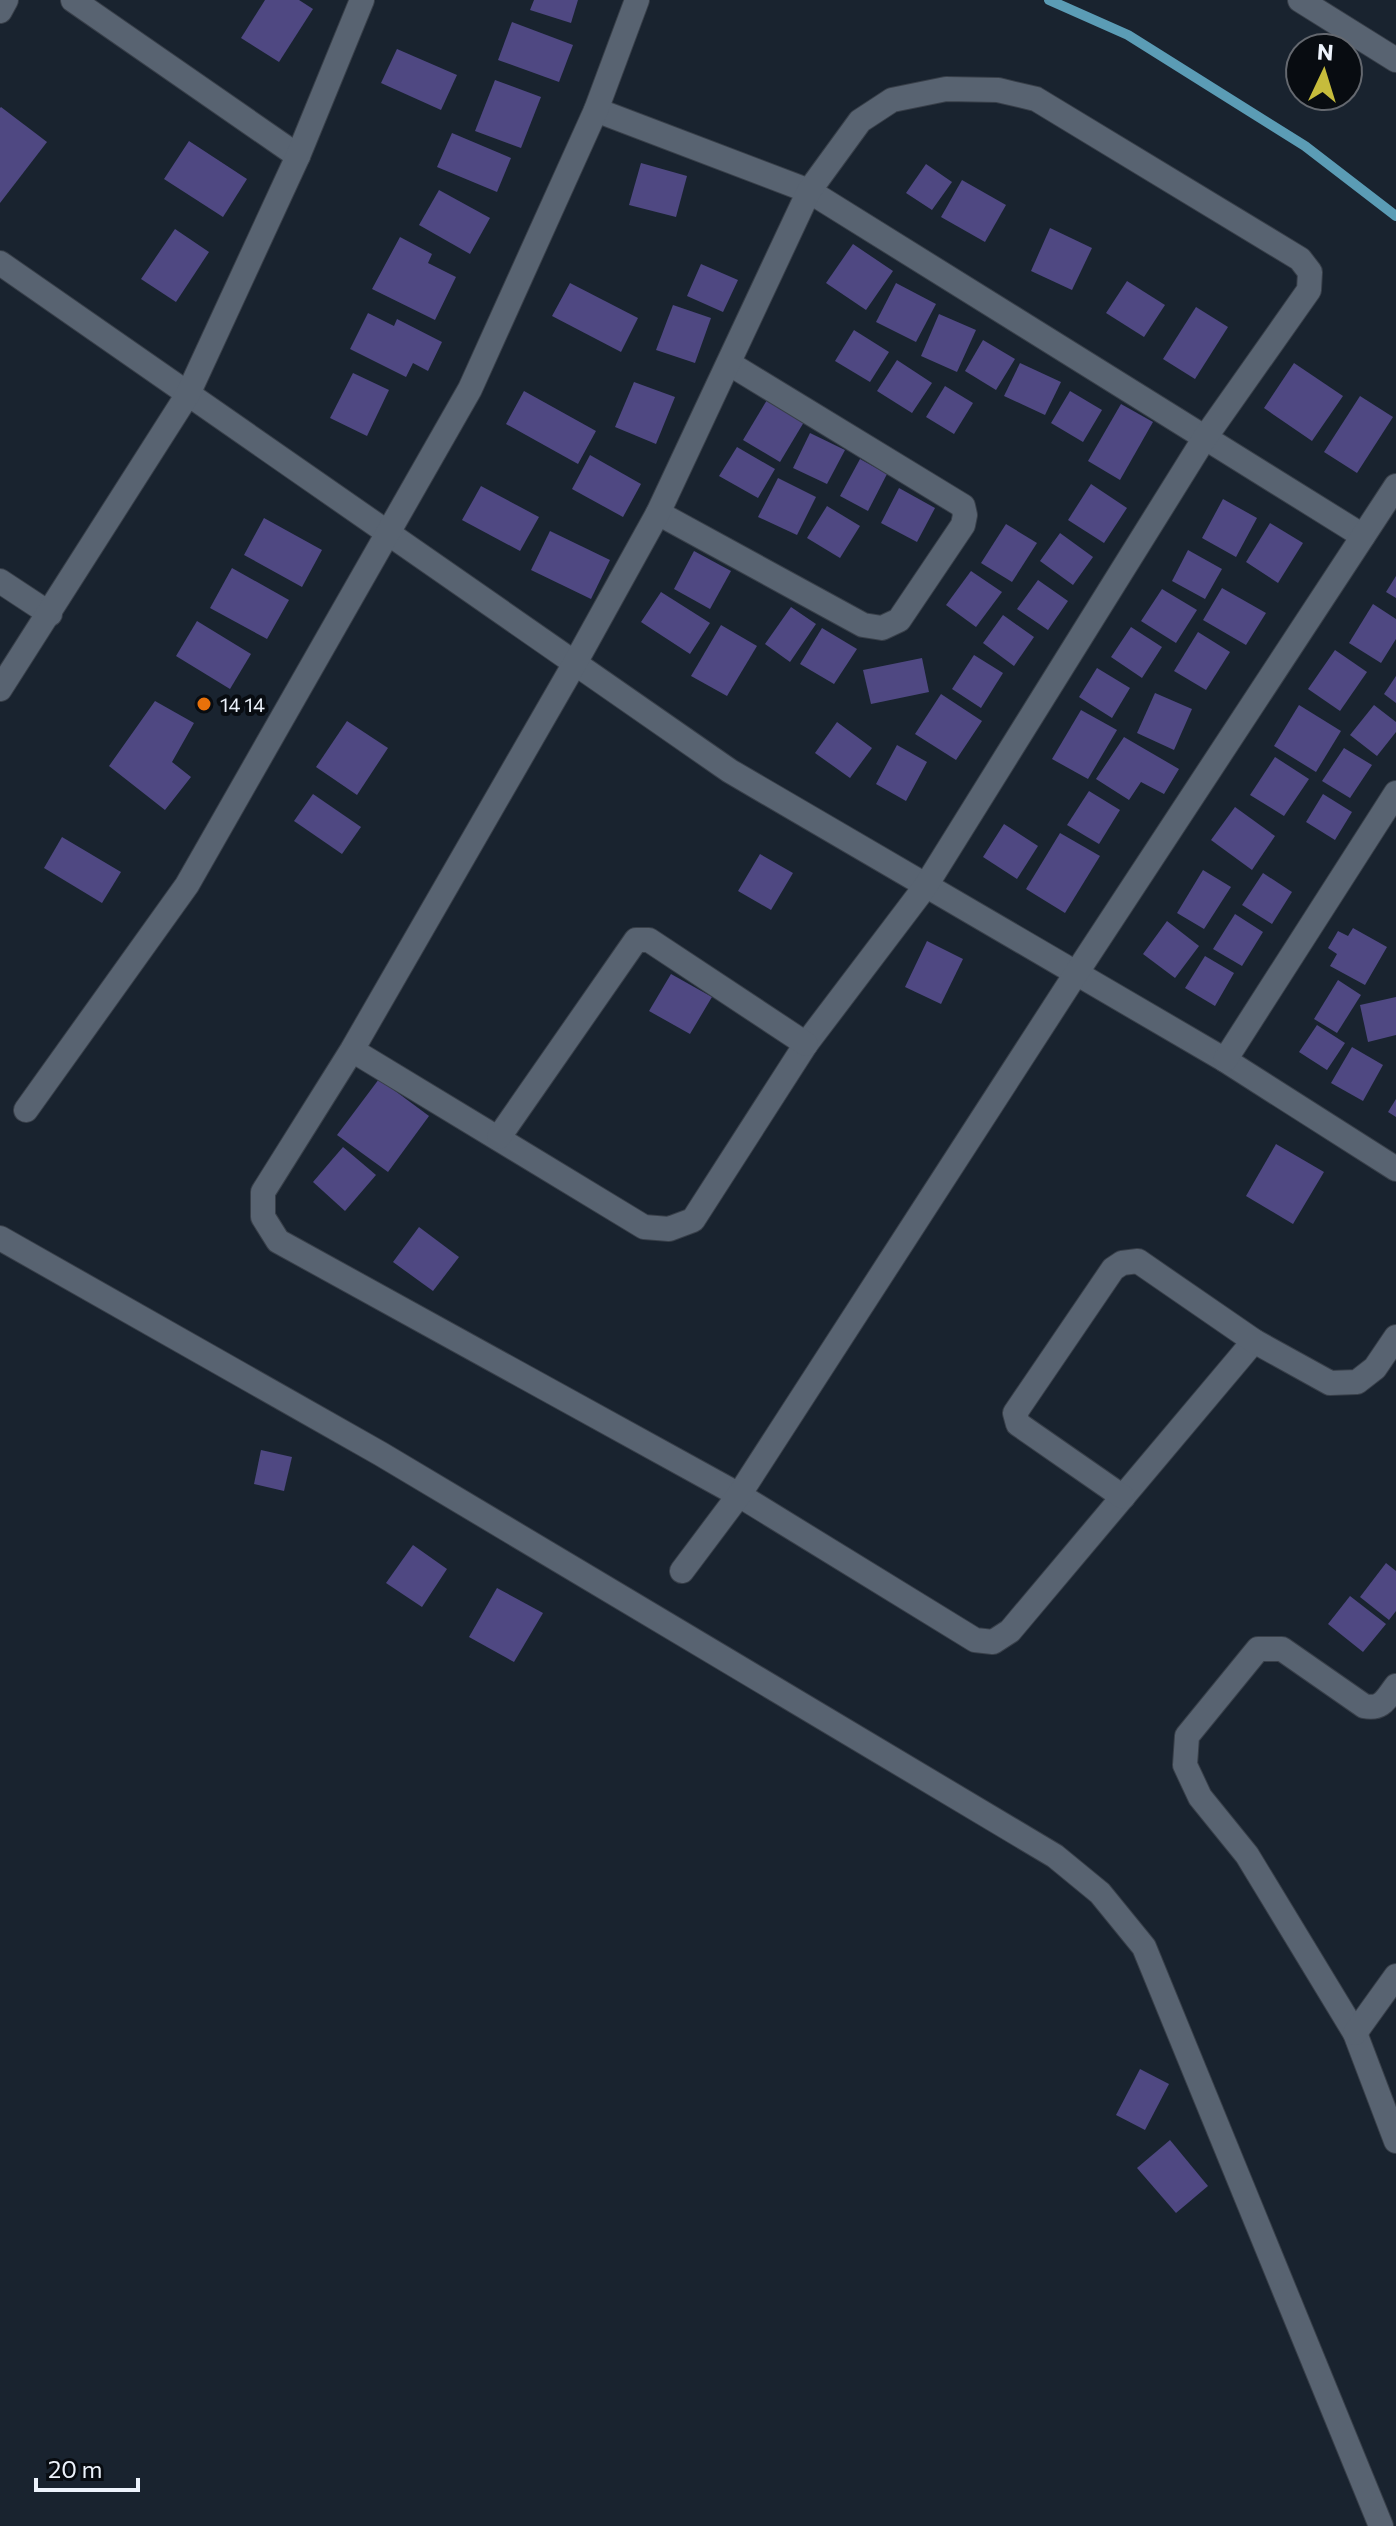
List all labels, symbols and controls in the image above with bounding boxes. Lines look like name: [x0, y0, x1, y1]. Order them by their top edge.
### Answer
north arrow: [1284, 32, 1364, 112]
text: N: [1316, 38, 1335, 66]
place label: 14 14: [220, 692, 265, 716]
marker: 14 14: [195, 695, 213, 713]
scale bar: [36, 2442, 138, 2492]
text: 20 m: [48, 2454, 102, 2483]

